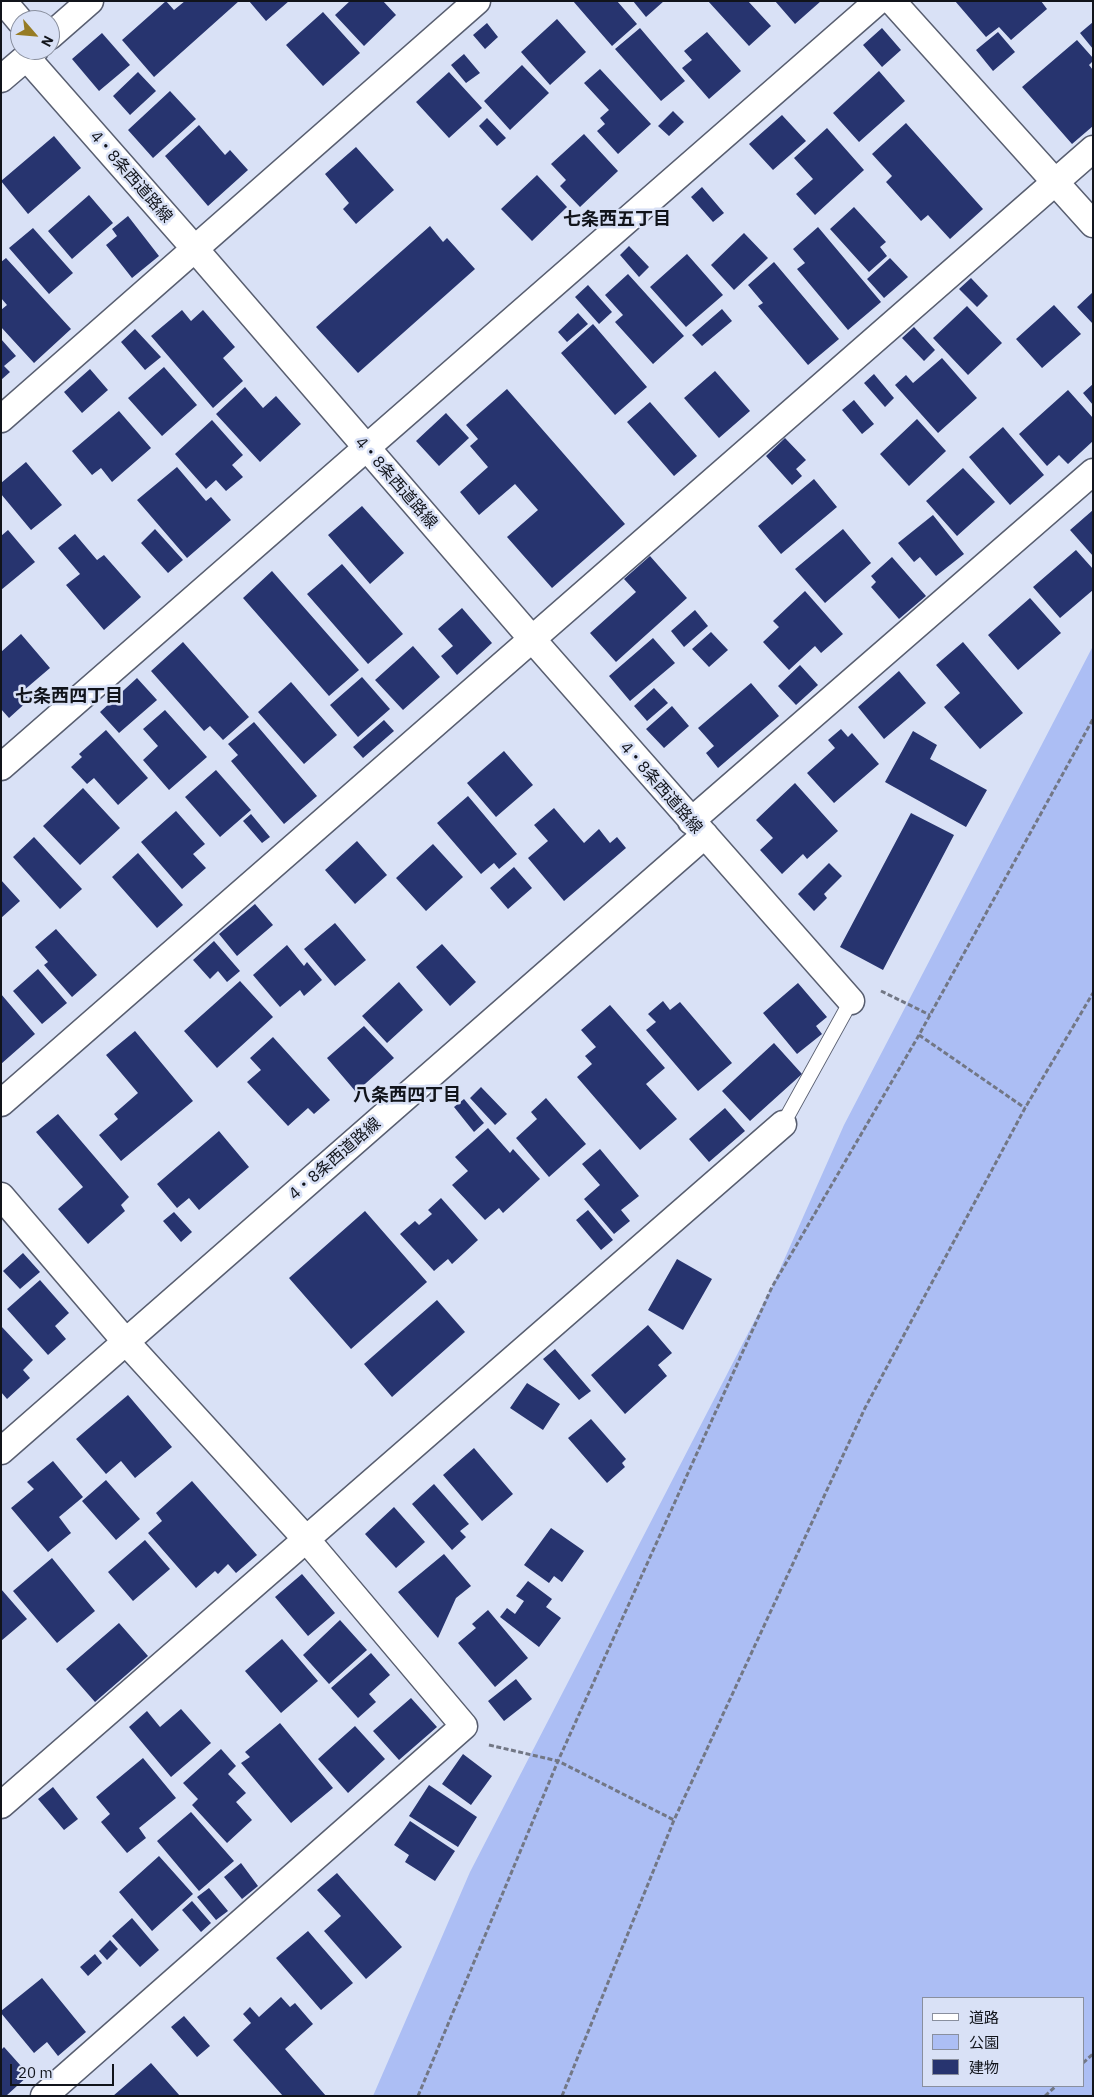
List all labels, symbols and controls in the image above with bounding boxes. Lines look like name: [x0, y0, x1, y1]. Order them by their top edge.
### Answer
north arrow: [10, 10, 60, 60]
text: N: [37, 33, 58, 50]
street label: 4・8条西道路線: [86, 127, 176, 227]
district label: 七条西五丁目: [563, 209, 671, 231]
street label: 4・8条西道路線: [351, 433, 441, 533]
district label: 七条西四丁目: [15, 686, 123, 708]
street label: 4・8条西道路線: [616, 738, 706, 838]
district label: 八条西四丁目: [353, 1085, 461, 1107]
street label: 4・8条西道路線: [285, 1114, 385, 1204]
legend: [922, 1997, 1084, 2087]
text: 道路: [969, 2008, 999, 2027]
text: 公園: [969, 2033, 999, 2052]
scale bar: [12, 2054, 116, 2086]
text: 建物: [969, 2058, 999, 2077]
text: 20 m: [18, 2063, 53, 2082]

